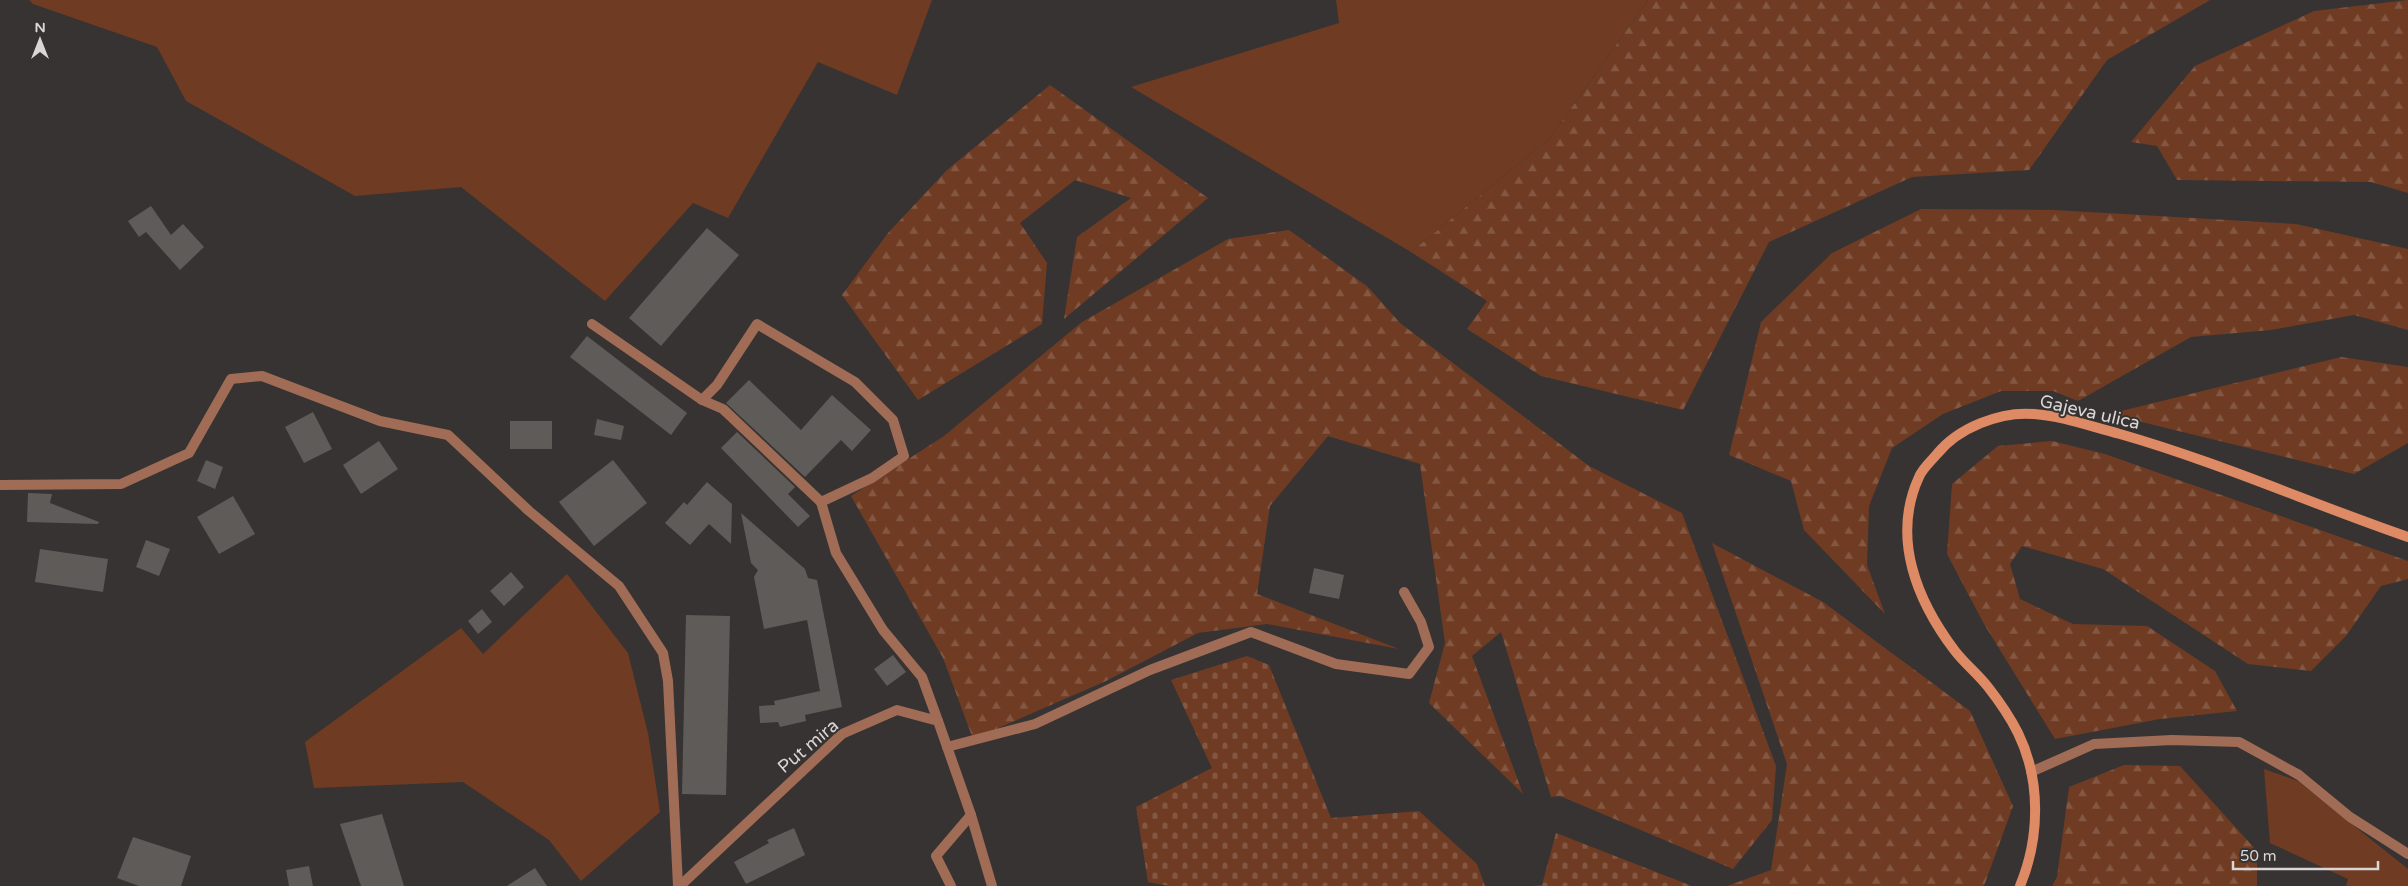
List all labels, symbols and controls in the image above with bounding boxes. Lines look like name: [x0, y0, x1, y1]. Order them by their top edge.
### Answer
north arrow: [15, 15, 65, 65]
text: N: [34, 19, 46, 36]
street label: Gajeva ulica: [2038, 390, 2142, 434]
street label: Put mira: [773, 714, 843, 778]
scale bar: [2233, 838, 2378, 870]
text: 50 m: [2240, 847, 2277, 865]

